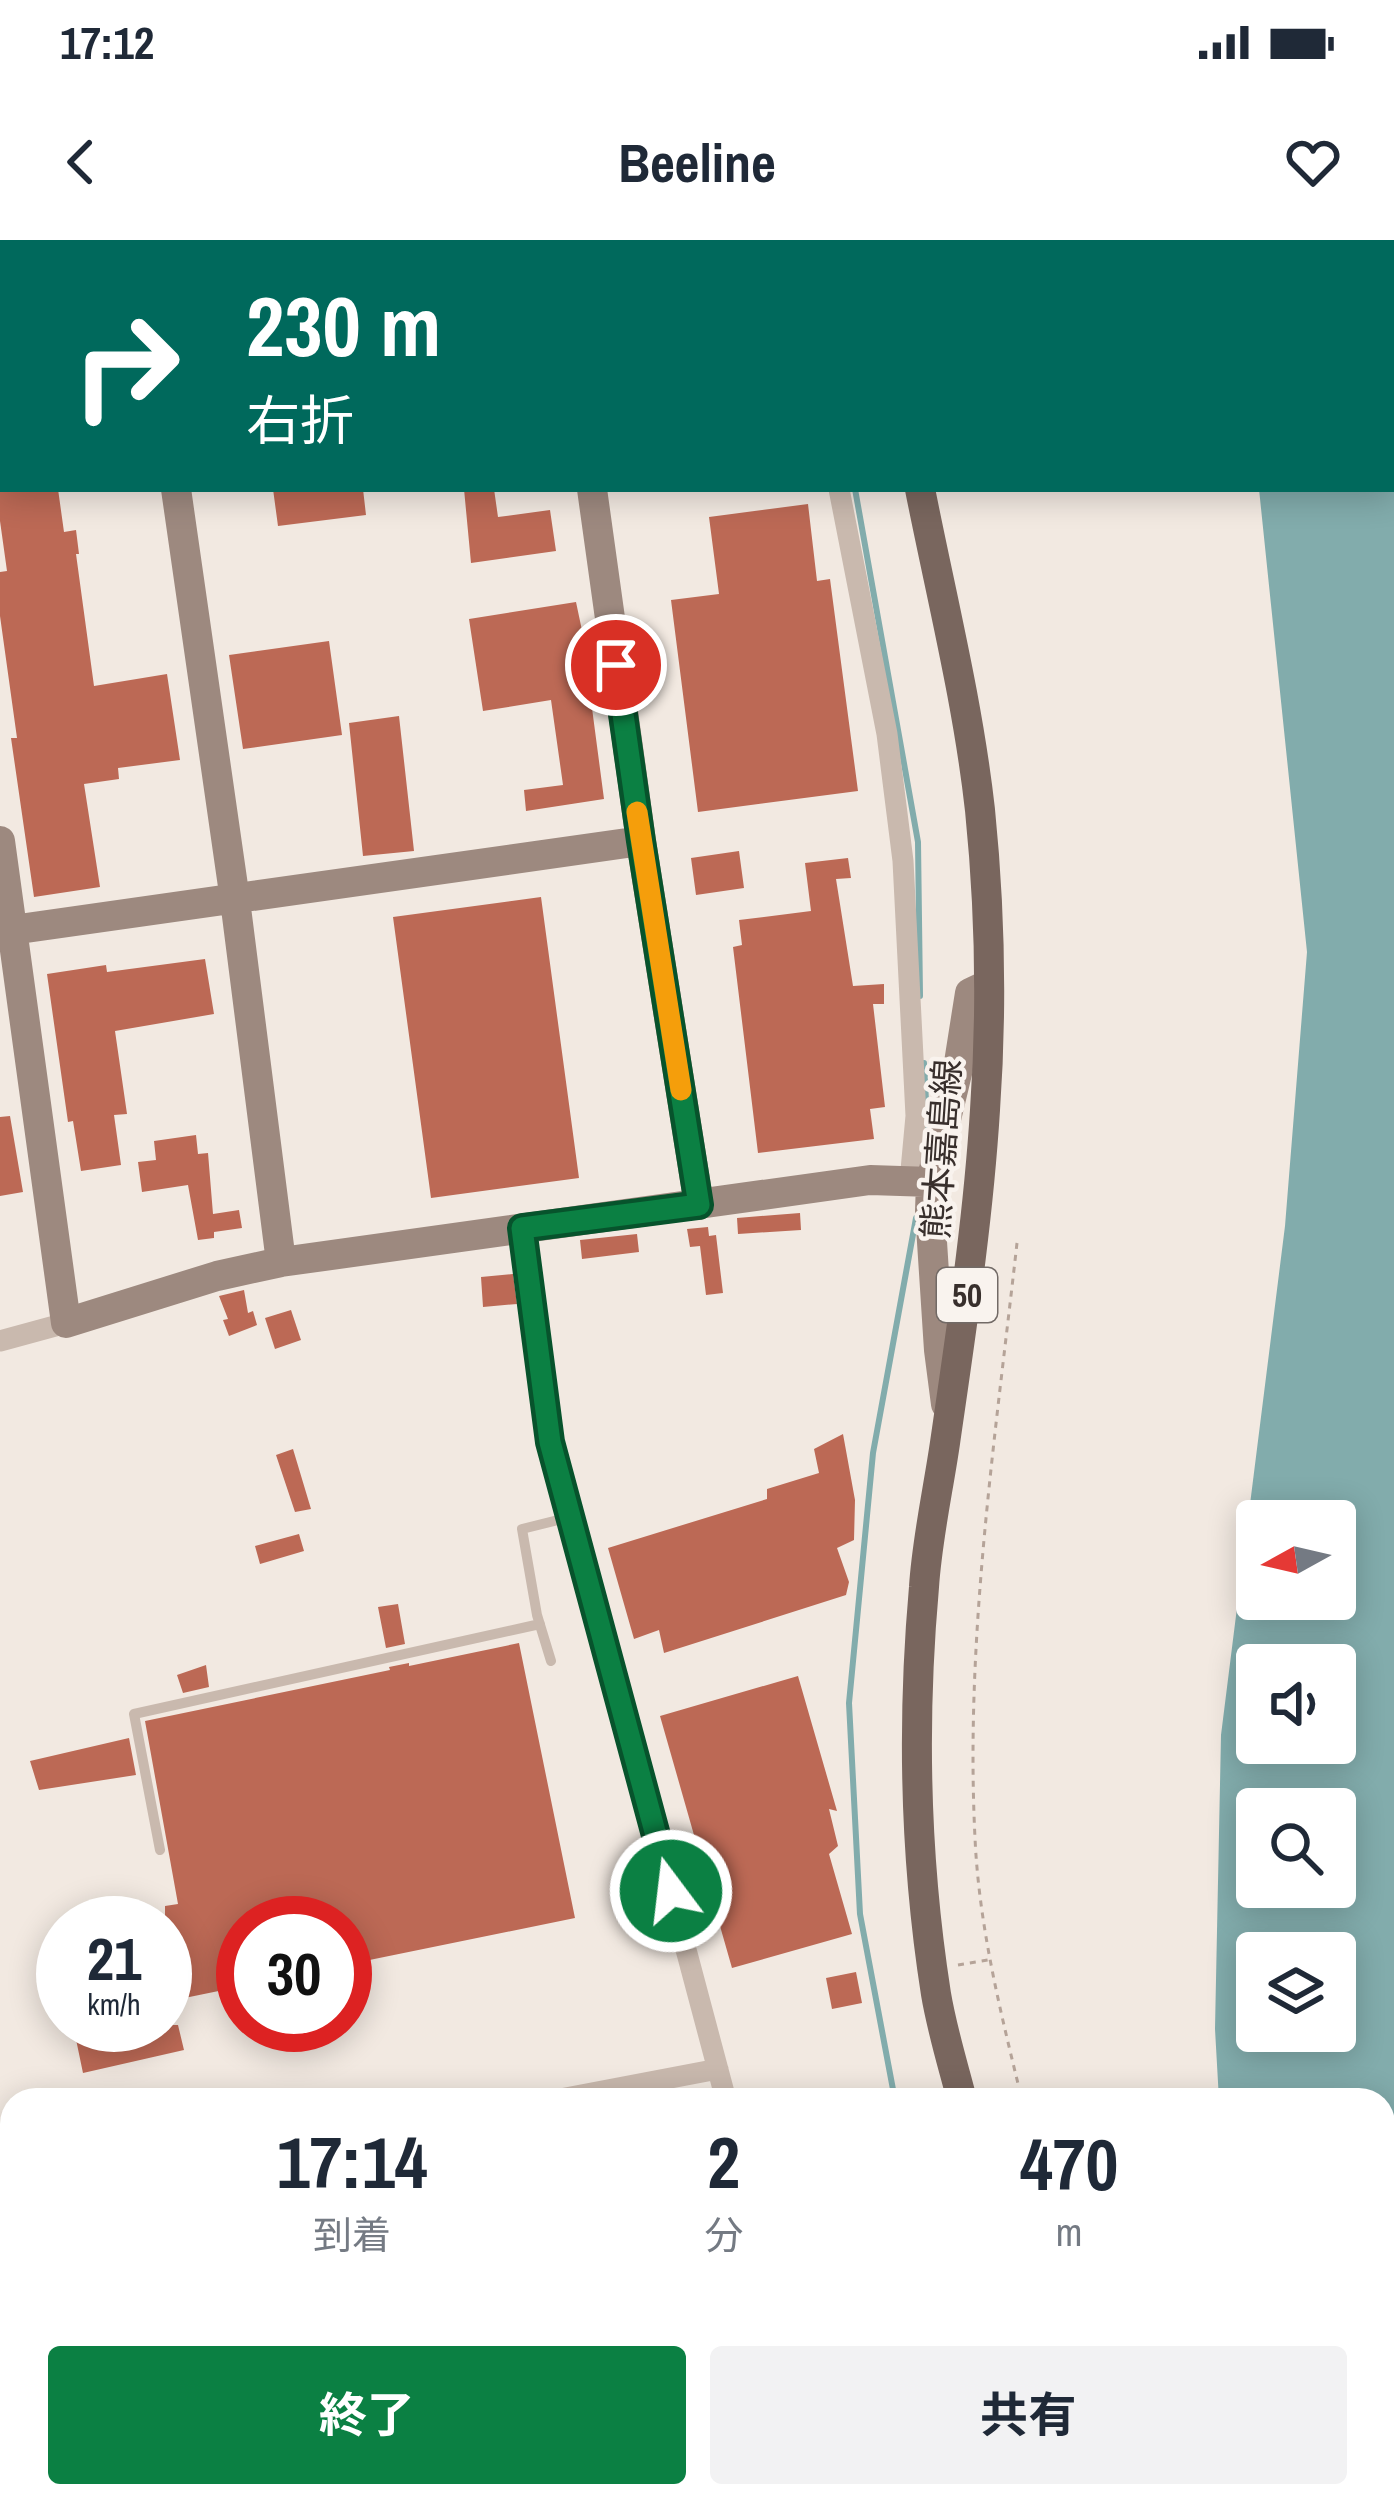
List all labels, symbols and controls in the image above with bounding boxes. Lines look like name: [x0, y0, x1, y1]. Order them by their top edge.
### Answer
text: 17:12: [60, 12, 154, 73]
text: Beeline: [618, 126, 776, 199]
icon: back: [48, 129, 114, 195]
icon: heart: [1280, 129, 1346, 195]
text: 230 m: [246, 269, 441, 382]
icon: right: [48, 288, 204, 444]
text: 右折: [246, 384, 354, 457]
pin: [565, 614, 667, 716]
icon: arrive: [583, 632, 649, 698]
street label: 熊本嘉島線: [911, 1058, 971, 1240]
road number: 50: [937, 1268, 997, 1322]
north arrow: [1236, 1500, 1356, 1620]
map controls: [1236, 1500, 1356, 2052]
button: sound: [1236, 1644, 1356, 1764]
button: search: [1236, 1788, 1356, 1908]
position arrow: [608, 1828, 734, 1954]
speed limit sign: 30: [216, 1896, 372, 2052]
text: 21: [87, 1918, 141, 1999]
button: layers: [1236, 1932, 1356, 2052]
text: km/h: [87, 1984, 141, 2024]
text: 17:14: [277, 2113, 428, 2210]
text: 2: [707, 2113, 740, 2210]
text: 470: [1020, 2115, 1118, 2212]
text: m: [1056, 2206, 1082, 2258]
text: 到着: [313, 2209, 391, 2261]
text: 分: [704, 2209, 743, 2261]
button: 終了: [48, 2346, 686, 2484]
button: 共有: [710, 2346, 1347, 2484]

